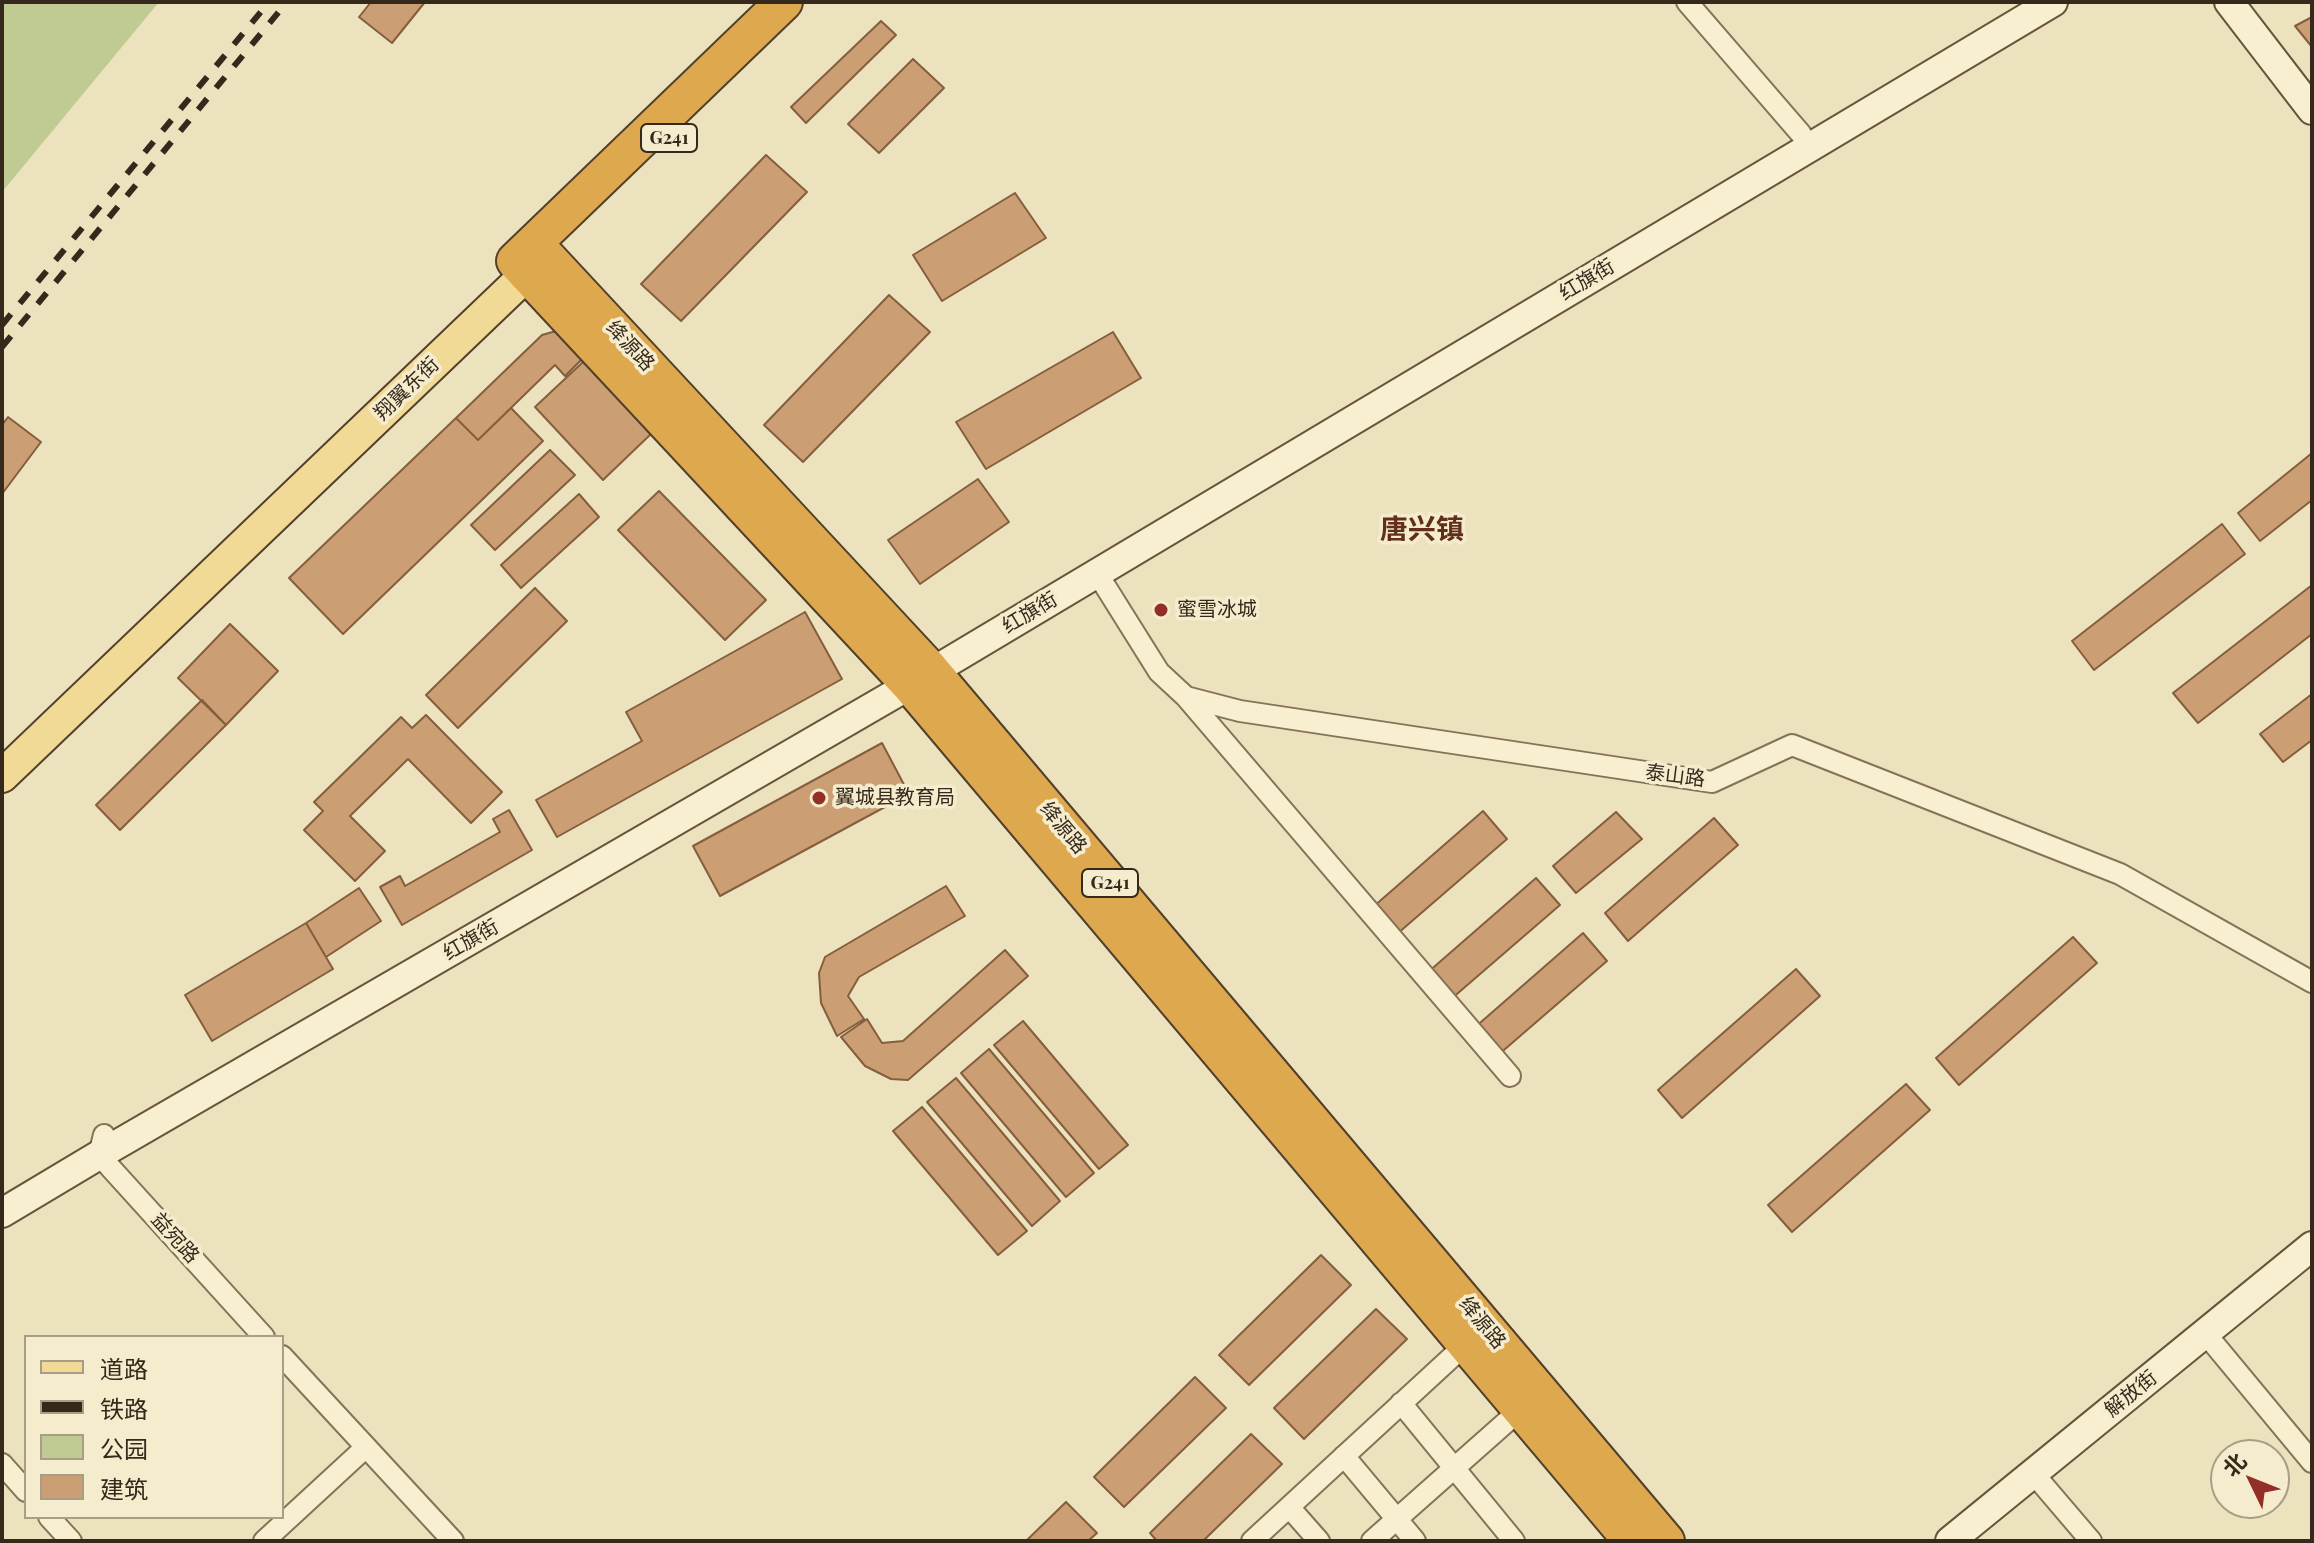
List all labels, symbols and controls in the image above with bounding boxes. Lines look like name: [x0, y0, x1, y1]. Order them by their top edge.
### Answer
road number: G241: [641, 124, 697, 152]
street label: 红旗街: [1555, 254, 1619, 306]
street label: 绛源路: [601, 316, 659, 376]
street label: 翔翼东街: [370, 353, 444, 425]
district label: 唐兴镇: [1380, 513, 1464, 547]
street label: 红旗街: [998, 587, 1062, 639]
place label: 蜜雪冰城: [1177, 598, 1257, 622]
marker: 蜜雪冰城: [1152, 601, 1170, 619]
street label: 泰山路: [1644, 760, 1706, 792]
place label: 翼城县教育局: [835, 786, 955, 810]
marker: 翼城县教育局: [810, 789, 828, 807]
street label: 绛源路: [1035, 797, 1091, 859]
road number: G241: [1082, 869, 1138, 897]
street label: 红旗街: [439, 915, 503, 965]
street label: 益宛路: [146, 1208, 204, 1268]
street label: 绛源路: [1454, 1292, 1510, 1354]
legend: [24, 1335, 284, 1519]
text: 道路: [100, 1352, 148, 1384]
street label: 解放街: [2100, 1366, 2162, 1422]
text: 铁路: [100, 1392, 148, 1424]
text: 公园: [100, 1432, 148, 1464]
north arrow: [2210, 1439, 2290, 1519]
text: 北: [2215, 1446, 2252, 1482]
text: 建筑: [100, 1472, 148, 1504]

